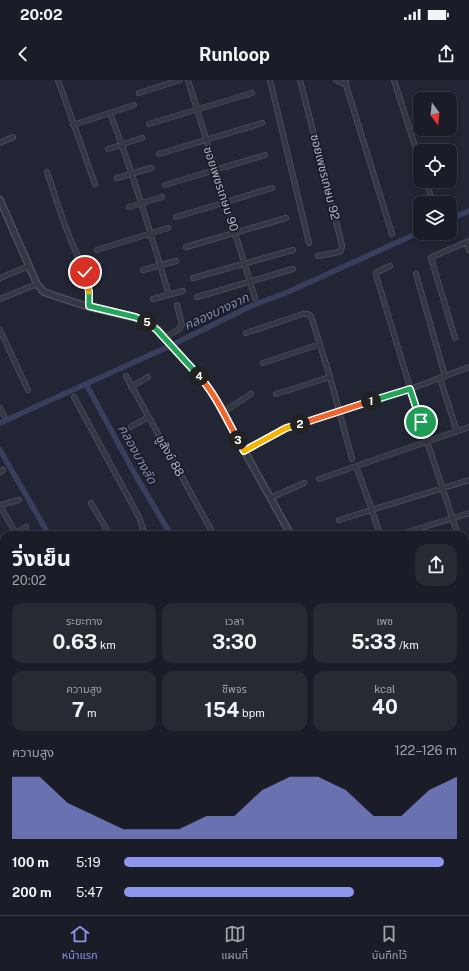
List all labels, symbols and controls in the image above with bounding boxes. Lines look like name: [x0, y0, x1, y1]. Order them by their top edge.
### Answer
text: 20:02: [20, 6, 62, 23]
icon: back: [12, 43, 34, 65]
icon: share: [435, 43, 457, 65]
text: Runloop: [199, 44, 270, 65]
north arrow: [413, 92, 457, 136]
map controls: [413, 92, 457, 240]
street label: ซอยเพชรเกษม 92: [308, 133, 342, 221]
button: locate: [413, 144, 457, 188]
street label: ซอยเพชรเกษม 90: [201, 145, 241, 233]
button: layers: [413, 196, 457, 240]
pin: [68, 255, 102, 289]
icon: check: [74, 261, 96, 283]
water label: คลองบางจาก: [181, 289, 252, 333]
pin: 5: [137, 312, 157, 332]
text: 5: [143, 316, 151, 328]
pin: 4: [189, 366, 209, 386]
text: 4: [195, 370, 203, 382]
pin: 1: [361, 391, 381, 411]
text: 1: [369, 395, 373, 407]
pin: [404, 405, 438, 439]
icon: arrive: [410, 411, 432, 433]
pin: 2: [290, 414, 310, 434]
text: 2: [297, 418, 304, 430]
water label: คลองบางลัด: [115, 422, 160, 487]
pin: 3: [228, 430, 248, 450]
street label: ชูสังข์ 88: [153, 433, 187, 479]
text: 3: [234, 434, 242, 446]
button: share: [415, 544, 457, 586]
text: วิ่งเย็น: [12, 545, 71, 571]
text: 20:02: [12, 573, 46, 588]
text: ระยะทาง: [66, 615, 102, 627]
text: เวลา: [225, 615, 244, 627]
text: เพซ: [376, 615, 393, 627]
text: 0.63: [53, 630, 97, 654]
text: 3:30: [212, 630, 257, 654]
text: 5:33: [351, 630, 396, 654]
text: km: [97, 639, 116, 651]
text: /km: [396, 639, 419, 651]
text: ความสูง: [66, 683, 102, 695]
text: ชีพจร: [222, 683, 247, 695]
text: kcal: [374, 683, 395, 695]
text: 40: [372, 695, 398, 719]
text: 7: [72, 698, 84, 722]
text: 154: [204, 698, 239, 722]
text: m: [84, 707, 97, 719]
text: bpm: [239, 707, 265, 719]
text: 122–126 m: [394, 743, 457, 758]
text: ความสูง: [12, 745, 54, 760]
text: 100 m: [12, 855, 49, 870]
text: 5:19: [76, 855, 101, 870]
text: 200 m: [12, 885, 52, 900]
text: 5:47: [76, 885, 103, 900]
tab: หน้าแรก: [62, 923, 98, 964]
tab: แผนที่: [221, 923, 248, 964]
tab: บันทึกไว้: [372, 923, 407, 964]

